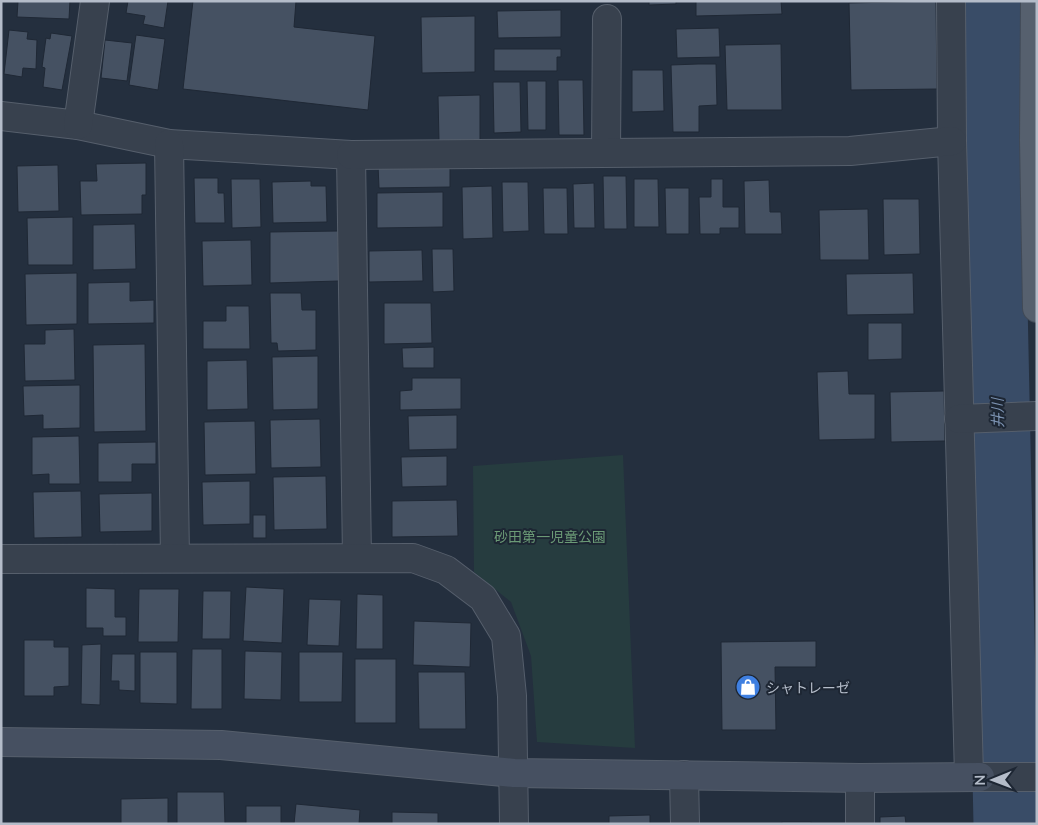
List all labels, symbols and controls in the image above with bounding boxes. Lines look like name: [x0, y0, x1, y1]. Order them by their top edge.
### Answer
water label: 井川: [988, 396, 1006, 428]
park label: 砂田第一児童公園: [494, 528, 606, 545]
shop icon: シャトレーゼ: [735, 674, 761, 700]
place label: シャトレーゼ: [766, 679, 850, 696]
north arrow: [968, 755, 1018, 805]
text: N: [971, 775, 988, 786]

